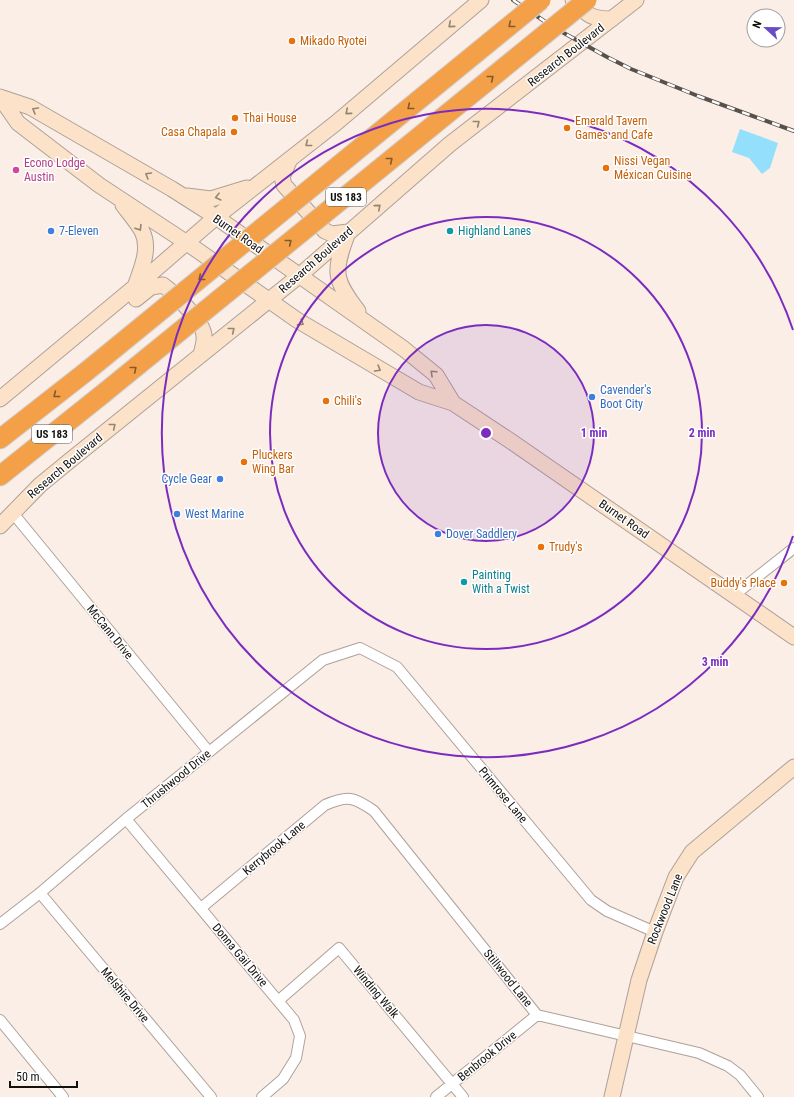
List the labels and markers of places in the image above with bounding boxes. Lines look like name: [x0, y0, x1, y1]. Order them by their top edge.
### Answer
place label: Mikado Ryotei: [300, 34, 367, 48]
marker: Mikado Ryotei: [287, 36, 297, 46]
place label: Thai House: [243, 111, 297, 125]
marker: Thai House: [230, 113, 240, 123]
place label: Emerald Tavern Games and Cafe: [575, 114, 653, 142]
marker: Emerald Tavern Games and Cafe: [562, 123, 572, 133]
place label: Casa Chapala: [161, 125, 226, 139]
marker: Casa Chapala: [229, 127, 239, 137]
place label: Nissi Vegan Méxican Cuisine: [614, 154, 692, 182]
place label: Econo Lodge Austin: [24, 156, 86, 184]
marker: Nissi Vegan Méxican Cuisine: [601, 163, 611, 173]
marker: Econo Lodge Austin: [11, 165, 21, 175]
place label: 7-Eleven: [59, 224, 99, 238]
place label: Highland Lanes: [458, 224, 531, 238]
marker: 7-Eleven: [46, 226, 56, 236]
marker: Highland Lanes: [445, 226, 455, 236]
place label: Cavender's Boot City: [600, 383, 651, 411]
marker: Cavender's Boot City: [587, 392, 597, 402]
place label: Chili's: [334, 394, 362, 408]
marker: Chili's: [321, 396, 331, 406]
centre of rings: [479, 426, 493, 440]
place label: Pluckers Wing Bar: [252, 448, 295, 476]
marker: Pluckers Wing Bar: [239, 457, 249, 467]
place label: Cycle Gear: [161, 472, 212, 486]
marker: Cycle Gear: [215, 474, 225, 484]
place label: West Marine: [185, 507, 244, 521]
marker: West Marine: [172, 509, 182, 519]
place label: Dover Saddlery: [446, 527, 517, 541]
marker: Dover Saddlery: [433, 529, 443, 539]
place label: Trudy's: [549, 540, 582, 554]
marker: Trudy's: [536, 542, 546, 552]
place label: Painting With a Twist: [472, 568, 530, 596]
place label: Buddy's Place: [710, 576, 776, 590]
marker: Painting With a Twist: [459, 577, 469, 587]
marker: Buddy's Place: [779, 578, 789, 588]

